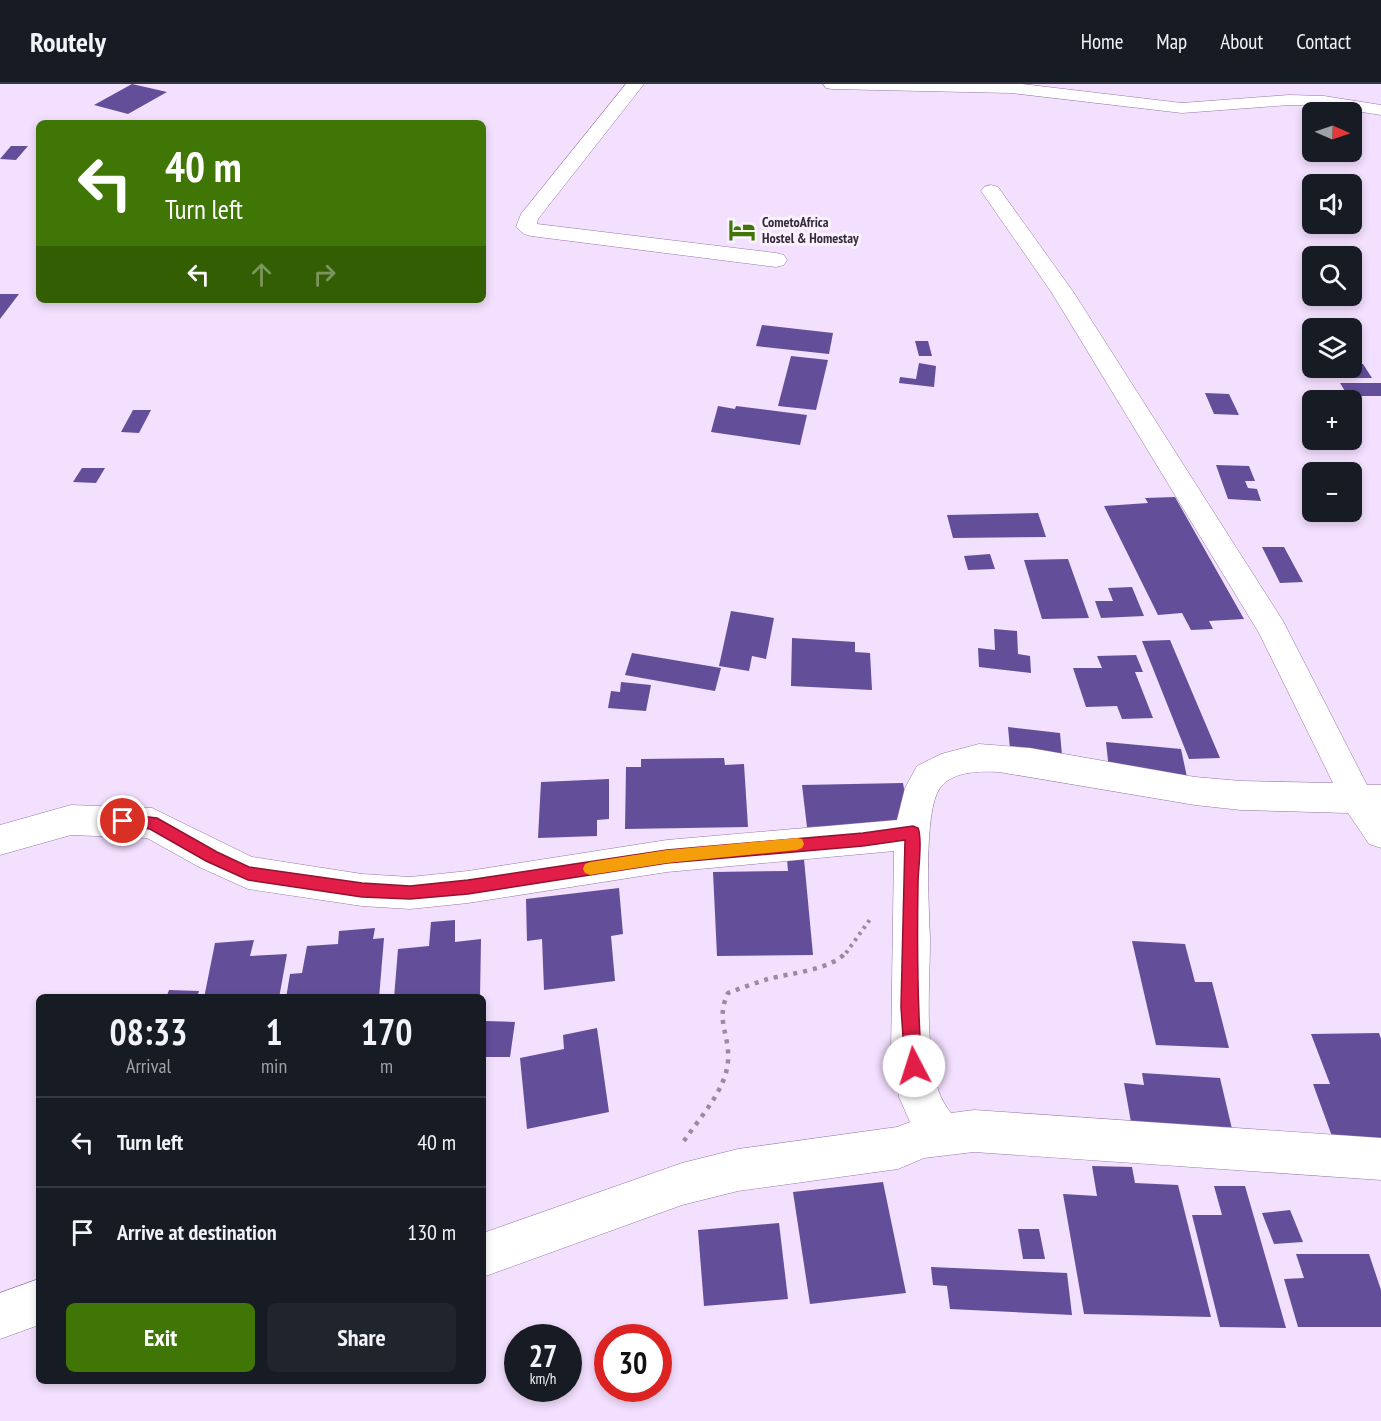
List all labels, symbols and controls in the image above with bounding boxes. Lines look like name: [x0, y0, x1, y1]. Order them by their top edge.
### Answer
text: Routely: [30, 23, 106, 60]
text: Home: [1081, 28, 1123, 55]
text: Map: [1156, 28, 1187, 55]
text: About: [1220, 28, 1263, 55]
text: Contact: [1296, 28, 1351, 55]
north arrow: [1302, 102, 1362, 162]
map controls: [1302, 102, 1362, 522]
text: 40 m: [165, 139, 242, 194]
icon: left: [66, 144, 144, 222]
button: sound: [1302, 174, 1362, 234]
text: Turn left: [165, 192, 243, 226]
place label: CometoAfrica Hostel & Homestay: [762, 213, 859, 247]
hotel icon: CometoAfrica Hostel & Homestay: [727, 215, 757, 245]
button: search: [1302, 246, 1362, 306]
icon: left: [182, 258, 215, 291]
icon: ahead: [245, 258, 278, 291]
icon: right: [308, 258, 341, 291]
button: layers: [1302, 318, 1362, 378]
button: +: [1302, 390, 1362, 450]
button: −: [1302, 462, 1362, 522]
pin: [97, 795, 148, 846]
icon: arrive: [106, 804, 139, 837]
text: 08:33: [110, 1008, 187, 1055]
text: 1: [265, 1008, 283, 1055]
text: 170: [361, 1008, 412, 1055]
position arrow: [882, 1034, 946, 1098]
text: Arrival: [126, 1053, 171, 1079]
text: min: [261, 1053, 287, 1079]
text: m: [380, 1053, 393, 1079]
icon: left: [66, 1126, 99, 1159]
text: Turn left: [117, 1128, 183, 1156]
text: 40 m: [417, 1128, 456, 1156]
icon: arrive: [66, 1216, 99, 1249]
text: Arrive at destination: [117, 1218, 277, 1246]
text: 130 m: [407, 1218, 456, 1246]
button: Exit: [66, 1303, 255, 1372]
button: Share: [267, 1303, 456, 1372]
speed limit sign: 30: [594, 1324, 672, 1402]
text: 27: [529, 1336, 557, 1375]
text: km/h: [530, 1369, 556, 1388]

